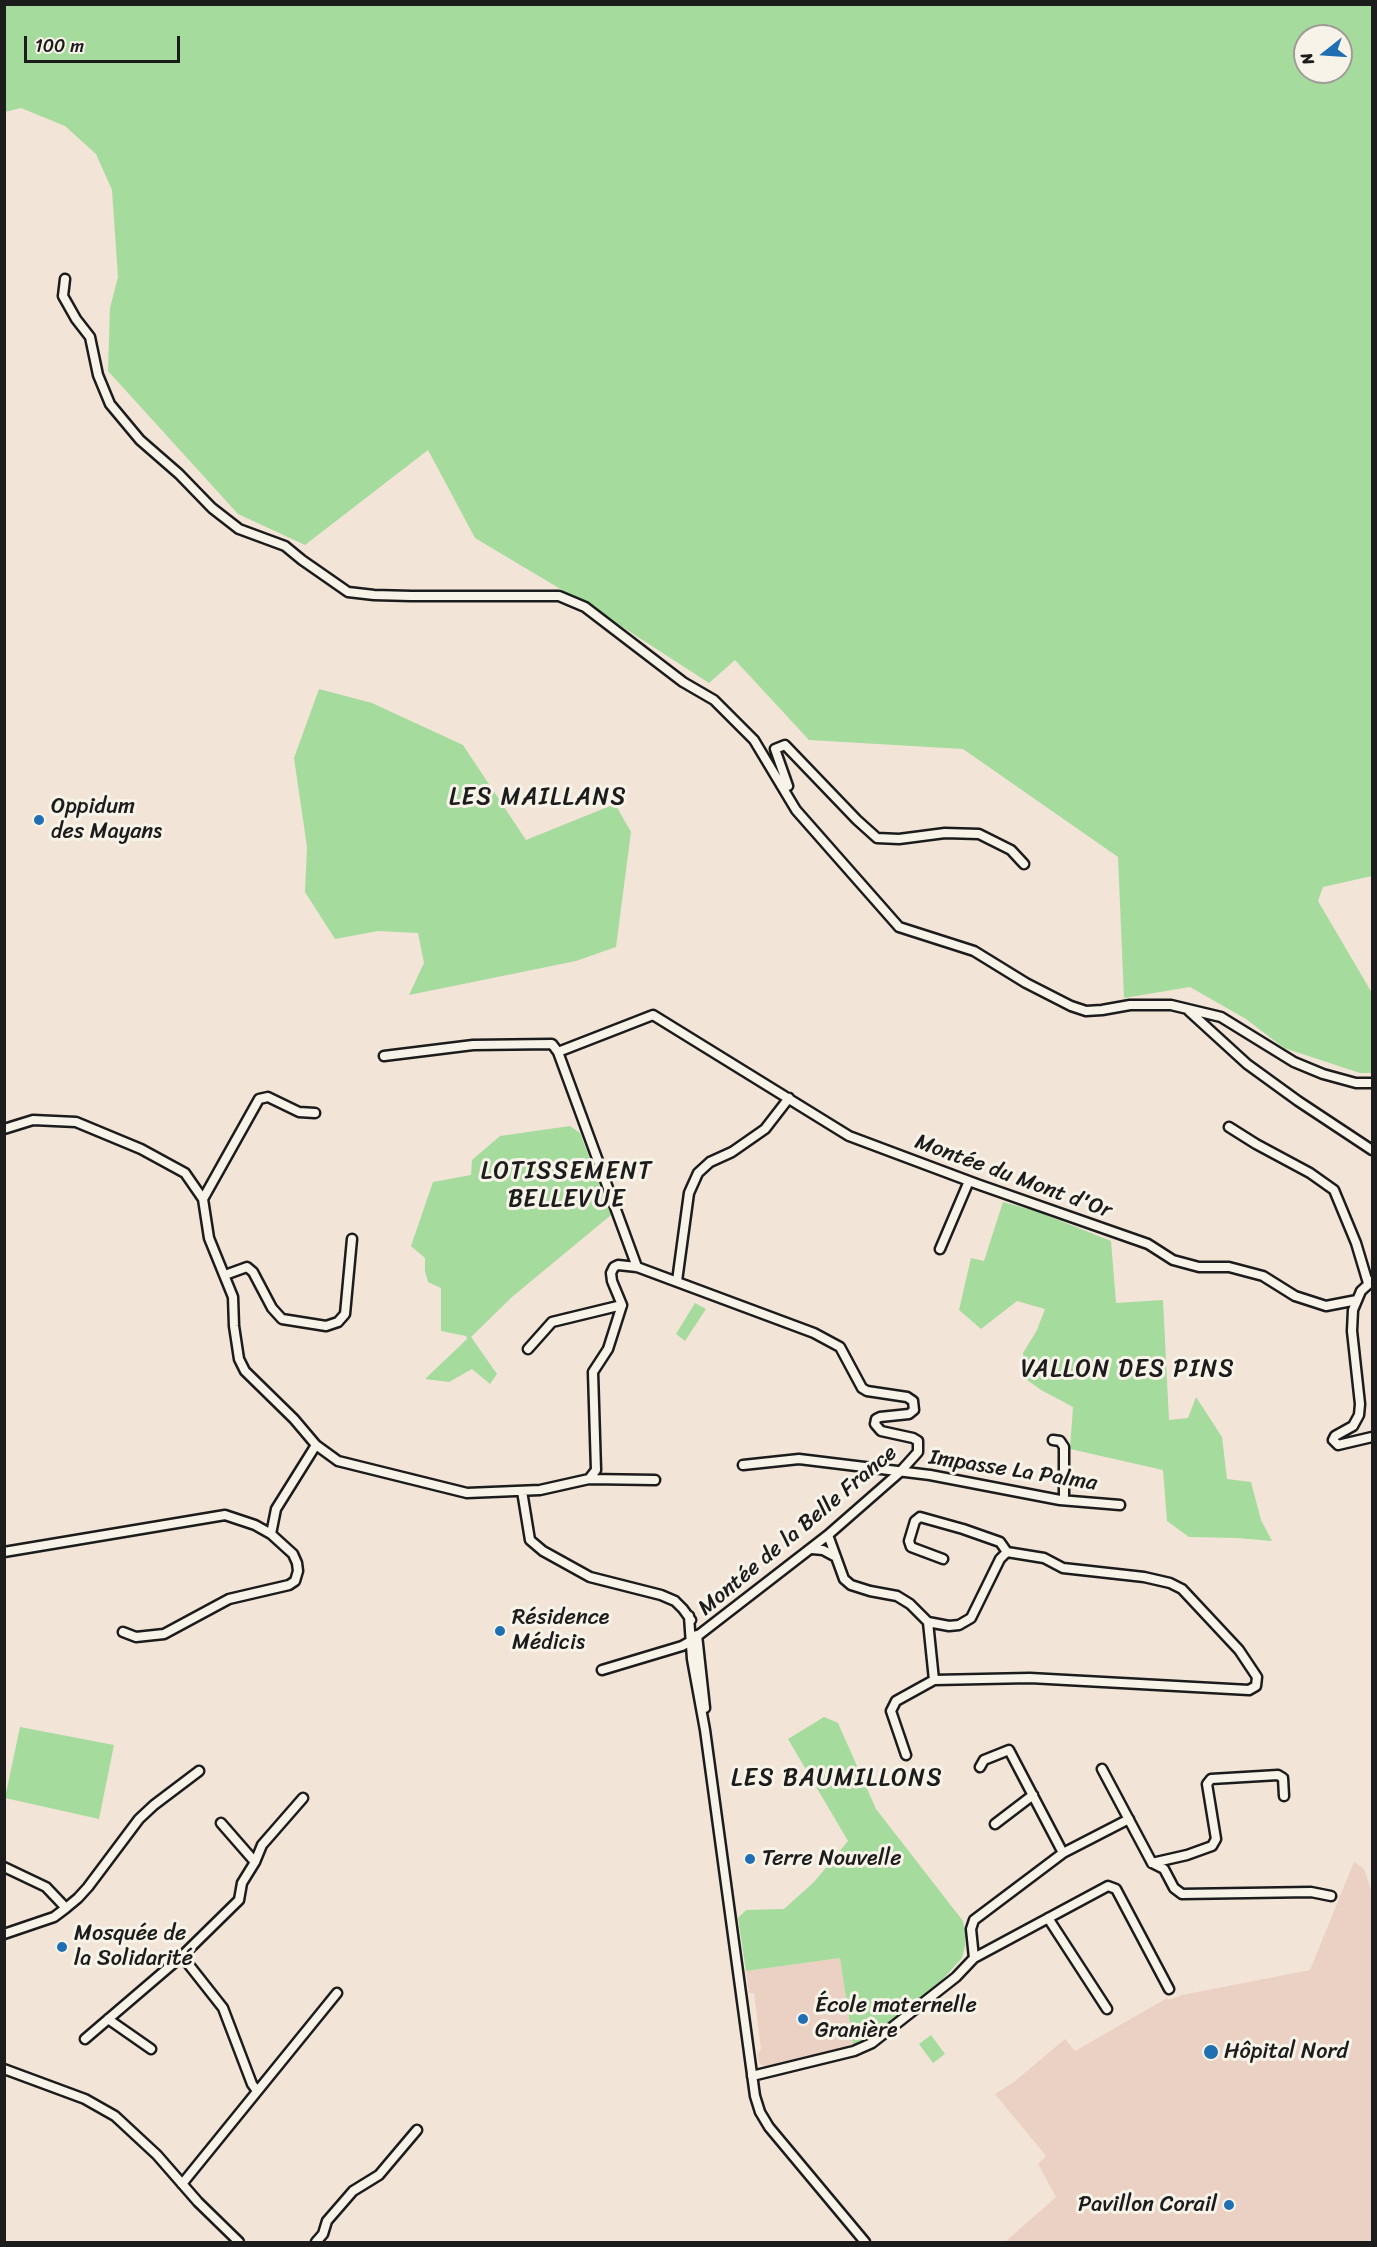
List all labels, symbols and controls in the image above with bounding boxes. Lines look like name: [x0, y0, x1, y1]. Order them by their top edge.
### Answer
scale bar: [27, 24, 183, 62]
north arrow: [1293, 24, 1353, 84]
text: 100 m: [35, 30, 84, 62]
text: N: [1292, 49, 1323, 68]
district label: LES MAILLANS: [450, 784, 626, 812]
place label: Oppidum des Mayans: [51, 794, 162, 846]
marker: Oppidum des Mayans: [32, 813, 46, 827]
street label: Montée du Mont d'Or: [911, 1129, 1115, 1225]
district label: LOTISSEMENT BELLEVUE: [483, 1158, 651, 1214]
district label: VALLON DES PINS: [1022, 1356, 1234, 1384]
street label: Montée de la Belle France: [693, 1440, 903, 1622]
street label: Impasse La Palma: [927, 1445, 1099, 1497]
place label: Résidence Médicis: [512, 1605, 609, 1657]
marker: Résidence Médicis: [493, 1624, 507, 1638]
district label: LES BAUMILLONS: [733, 1765, 941, 1793]
place label: Terre Nouvelle: [762, 1846, 902, 1872]
marker: Terre Nouvelle: [743, 1852, 757, 1866]
place label: Mosquée de la Solidarité: [74, 1921, 193, 1972]
marker: Mosquée de la Solidarité: [55, 1940, 69, 1954]
place label: École maternelle Granière: [815, 1993, 977, 2044]
marker: École maternelle Granière: [796, 2012, 810, 2026]
place label: Hôpital Nord: [1224, 2039, 1348, 2065]
marker: Hôpital Nord: [1202, 2043, 1220, 2061]
place label: Pavillon Corail: [1078, 2192, 1217, 2218]
marker: Pavillon Corail: [1222, 2198, 1236, 2212]

